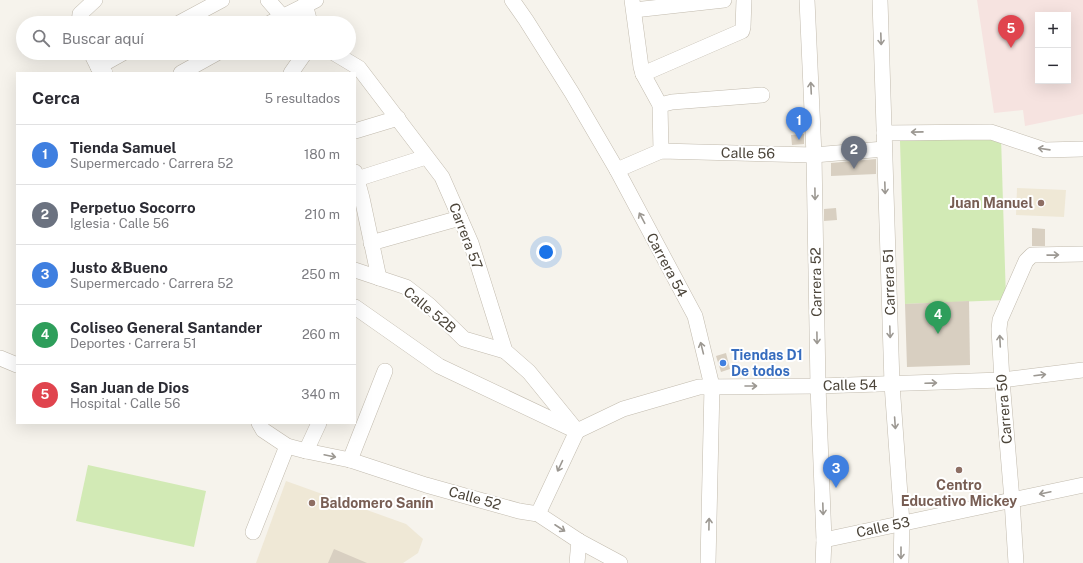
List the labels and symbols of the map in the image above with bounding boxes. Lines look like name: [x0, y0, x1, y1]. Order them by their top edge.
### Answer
pin: 5: [998, 15, 1024, 48]
one-way arrow: [877, 32, 885, 45]
one-way arrow: [807, 82, 815, 95]
pin: 1: [786, 107, 812, 140]
one-way arrow: [911, 128, 924, 136]
pin: 2: [841, 136, 867, 169]
street label: Calle 56: [721, 145, 775, 161]
one-way arrow: [1038, 145, 1051, 153]
one-way arrow: [882, 181, 889, 194]
one-way arrow: [811, 187, 819, 200]
place label: Juan Manuel: [950, 195, 1033, 211]
marker: Juan Manuel: [1036, 198, 1046, 208]
street label: Carrera 57: [446, 201, 486, 271]
one-way arrow: [638, 212, 645, 224]
street label: Carrera 54: [643, 230, 691, 300]
your location: [536, 242, 556, 262]
street label: Carrera 52: [807, 247, 825, 317]
street label: Carrera 51: [880, 248, 898, 316]
one-way arrow: [1046, 251, 1059, 259]
street label: Calle 52B: [401, 284, 459, 336]
pin: 4: [925, 301, 951, 334]
one-way arrow: [887, 325, 894, 338]
one-way arrow: [813, 331, 821, 344]
one-way arrow: [996, 335, 1003, 348]
one-way arrow: [698, 342, 706, 355]
place label: Tiendas D1 De todos: [731, 347, 803, 379]
marker: Tiendas D1 De todos: [718, 358, 728, 368]
one-way arrow: [1033, 371, 1046, 379]
street label: Carrera 50: [993, 373, 1015, 445]
street label: Calle 54: [823, 377, 877, 393]
one-way arrow: [924, 379, 937, 387]
one-way arrow: [744, 382, 757, 390]
one-way arrow: [891, 416, 898, 429]
one-way arrow: [323, 453, 336, 461]
pin: 3: [823, 455, 849, 488]
one-way arrow: [556, 460, 563, 472]
marker: Centro Educativo Mickey: [954, 465, 964, 475]
place label: Centro Educativo Mickey: [901, 477, 1017, 509]
street label: Calle 52: [447, 483, 503, 513]
one-way arrow: [1039, 489, 1052, 497]
place label: Baldomero Sanín: [320, 495, 434, 511]
marker: Baldomero Sanín: [307, 498, 317, 508]
one-way arrow: [819, 502, 827, 515]
street label: Calle 53: [855, 514, 911, 540]
one-way arrow: [705, 518, 712, 531]
one-way arrow: [554, 524, 565, 532]
one-way arrow: [898, 546, 905, 559]

